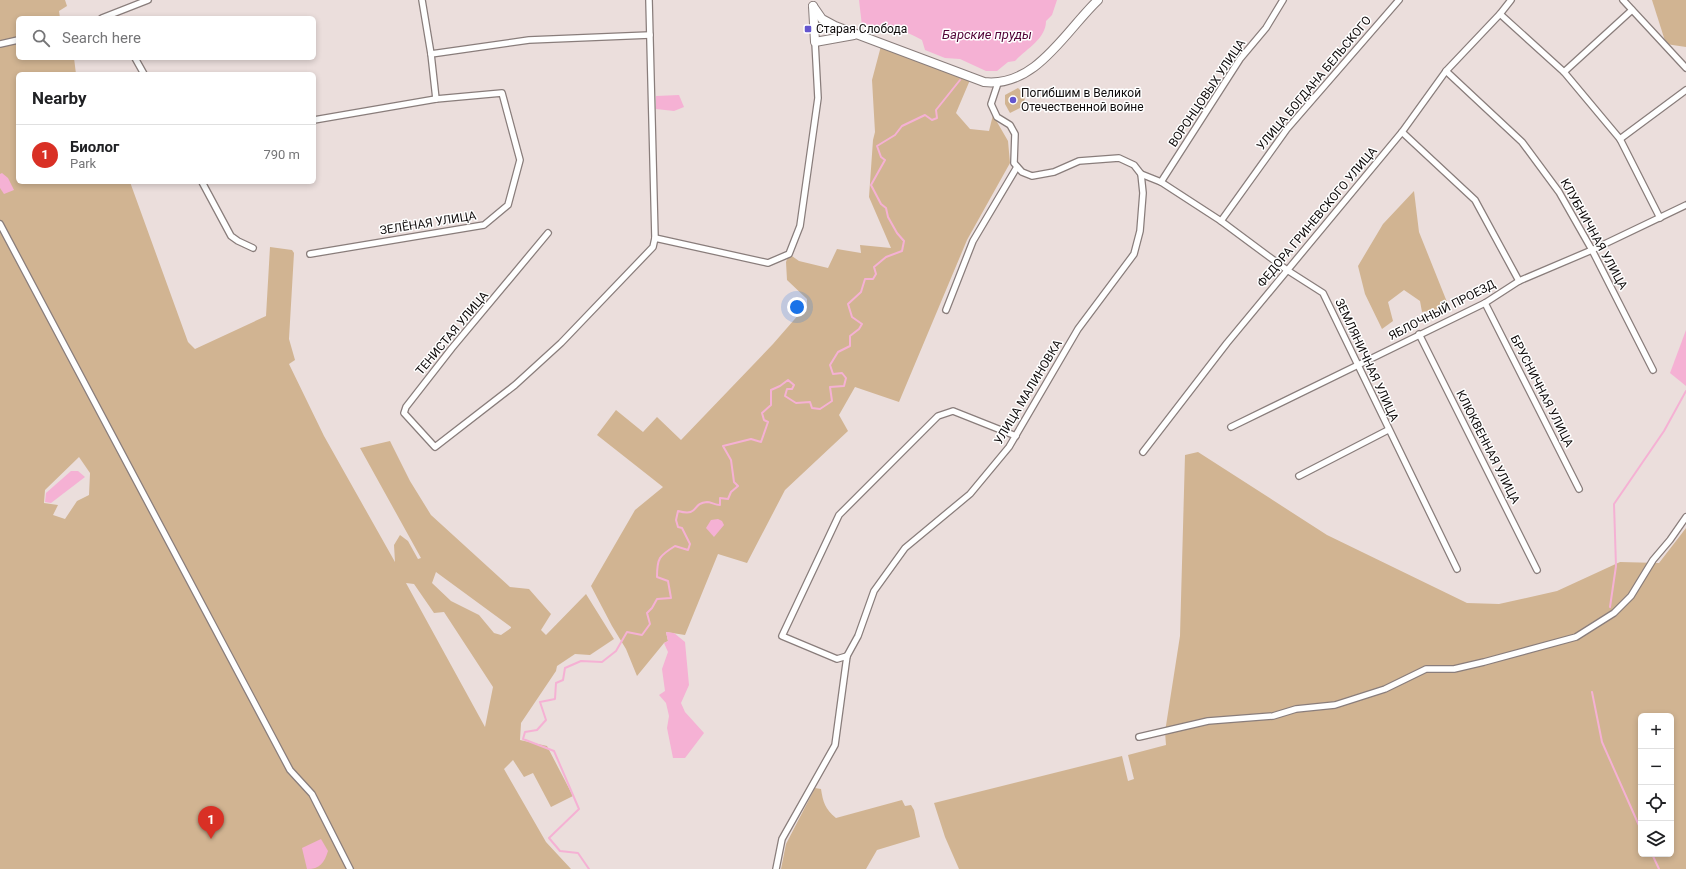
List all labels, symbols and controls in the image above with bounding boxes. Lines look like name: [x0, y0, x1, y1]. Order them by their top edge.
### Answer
street label: УЛИЦА БОГДАНА БЕЛЬСКОГО: [1254, 13, 1374, 153]
search box: [16, 16, 316, 60]
place label: Старая Слобода: [816, 22, 907, 36]
marker: Старая Слобода: [803, 24, 813, 34]
icon: search: [30, 27, 52, 49]
water label: Барские пруды: [942, 27, 1032, 42]
text: Search here: [62, 29, 141, 47]
street label: ВОРОНЦОВЫХ УЛИЦА: [1166, 36, 1248, 149]
place label: Погибшим в Великой Отечественной войне: [1021, 86, 1144, 114]
text: Nearby: [32, 88, 87, 108]
marker: Погибшим в Великой Отечественной войне: [1008, 95, 1018, 105]
text: Биолог: [70, 138, 119, 156]
street label: ФЕДОРА ГРИНЕВСКОГО УЛИЦА: [1254, 144, 1380, 290]
text: 1: [41, 147, 49, 162]
text: 790 m: [263, 147, 300, 162]
text: Park: [70, 156, 96, 171]
street label: КЛУБНИЧНАЯ УЛИЦА: [1558, 176, 1630, 292]
street label: ЗЕЛЁНАЯ УЛИЦА: [379, 207, 477, 238]
street label: ЯБЛОЧНЫЙ ПРОЕЗД: [1386, 276, 1498, 343]
street label: ТЕНИСТАЯ УЛИЦА: [413, 288, 491, 378]
street label: ЗЕМЛЯНИЧНАЯ УЛИЦА: [1332, 296, 1402, 424]
your location: [787, 297, 807, 317]
street label: БРУСНИЧНАЯ УЛИЦА: [1508, 333, 1576, 449]
street label: УЛИЦА МАЛИНОВКА: [991, 337, 1065, 447]
street label: КЛЮКВЕННАЯ УЛИЦА: [1453, 388, 1523, 506]
map controls: [1638, 713, 1674, 857]
button: +: [1638, 713, 1674, 749]
button: −: [1638, 749, 1674, 785]
button: locate: [1638, 785, 1674, 821]
pin: 1: [198, 806, 224, 839]
button: layers: [1638, 821, 1674, 857]

